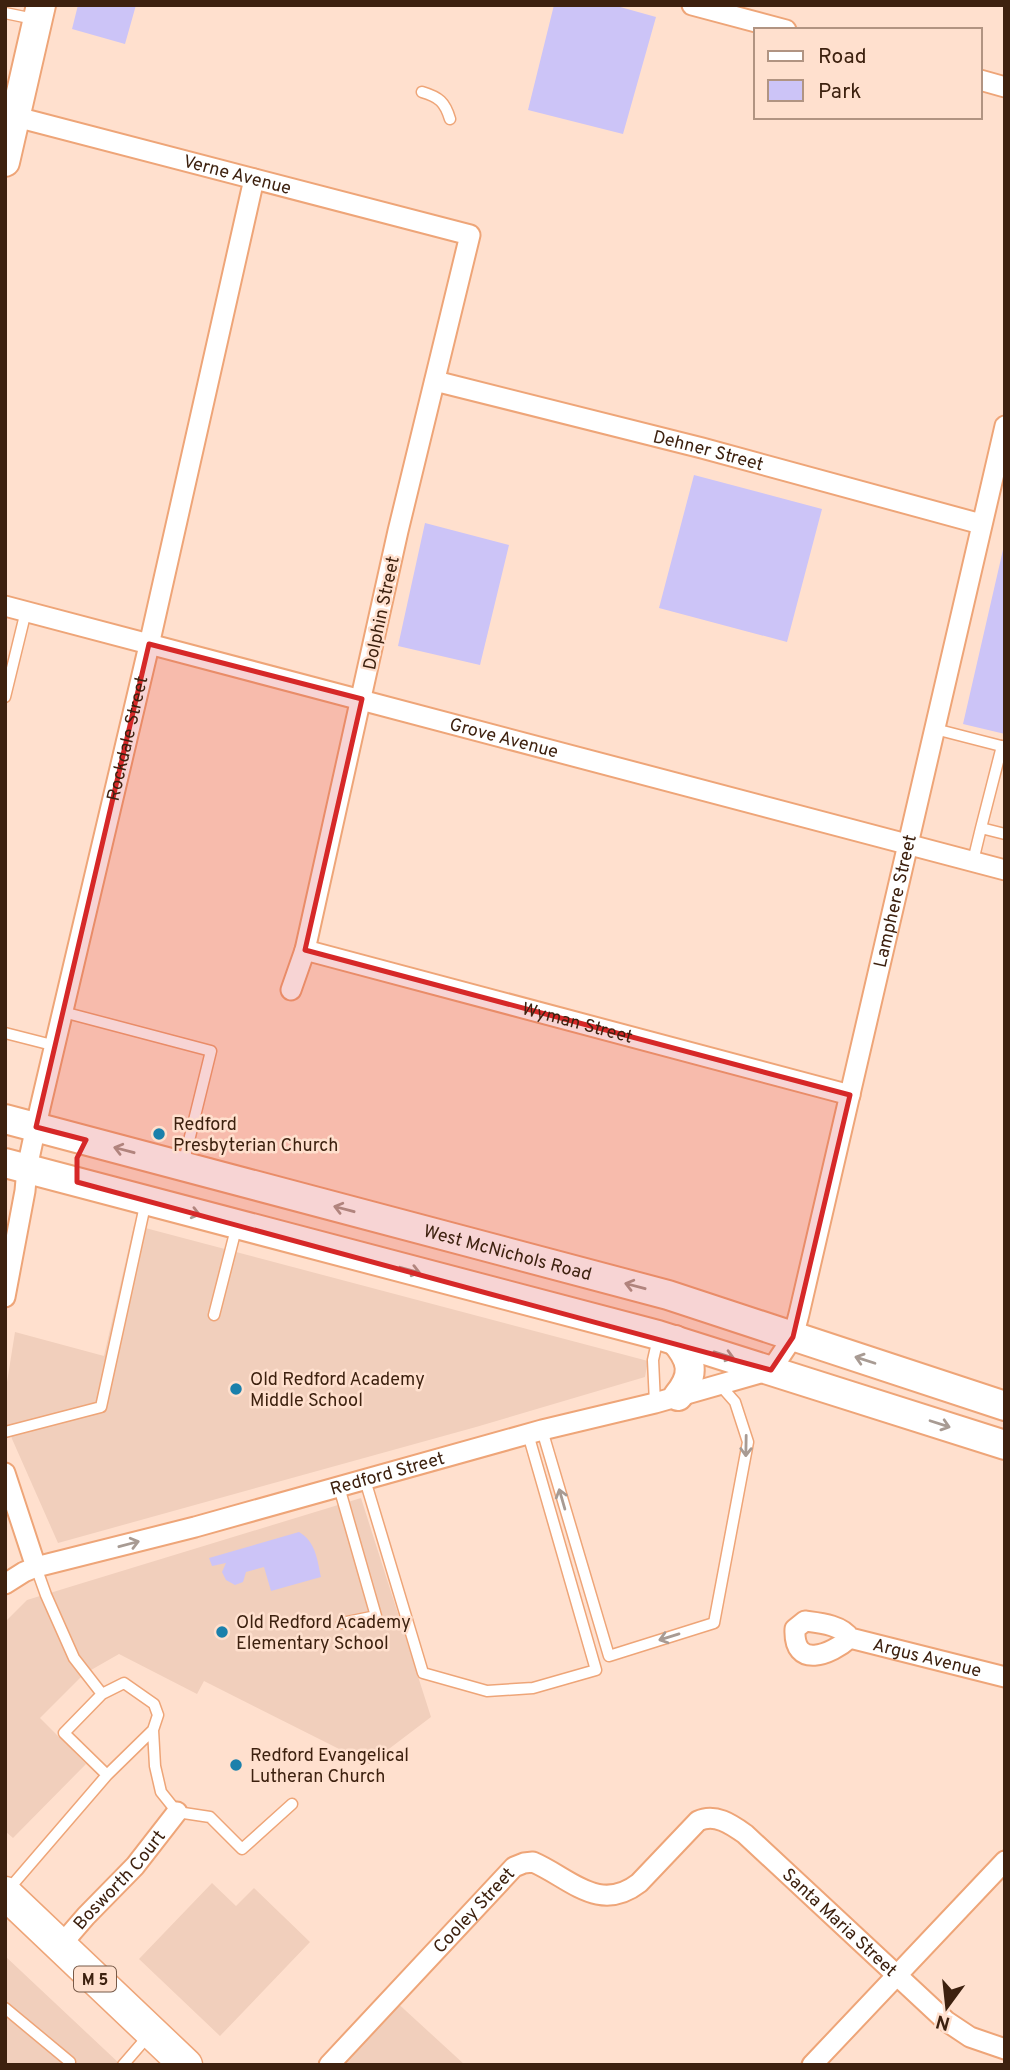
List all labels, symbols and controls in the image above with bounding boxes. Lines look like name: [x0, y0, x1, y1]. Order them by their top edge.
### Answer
legend: [754, 28, 982, 119]
text: Road: [818, 44, 867, 71]
text: Park: [818, 79, 861, 106]
street label: Verne Avenue: [180, 151, 293, 201]
street label: Dehner Street: [650, 426, 766, 477]
street label: Dolphin Street: [359, 554, 406, 672]
street label: Rockdale Street: [103, 674, 154, 804]
street label: Grove Avenue: [447, 714, 560, 765]
street label: Lamphere Street: [870, 833, 923, 970]
street label: Wyman Street: [519, 998, 635, 1050]
place label: Redford Presbyterian Church: [173, 1114, 338, 1158]
marker: Redford Presbyterian Church: [151, 1126, 167, 1142]
one-way arrow: [113, 1143, 136, 1156]
one-way arrow: [333, 1201, 355, 1214]
one-way arrow: [178, 1206, 200, 1219]
street label: West McNichols Road: [421, 1221, 594, 1287]
one-way arrow: [398, 1264, 420, 1277]
one-way arrow: [624, 1279, 646, 1292]
one-way arrow: [712, 1350, 734, 1362]
one-way arrow: [854, 1353, 876, 1366]
place label: Old Redford Academy Middle School: [250, 1369, 425, 1413]
marker: Old Redford Academy Middle School: [228, 1381, 244, 1397]
one-way arrow: [929, 1419, 951, 1431]
one-way arrow: [739, 1434, 752, 1457]
street label: Redford Street: [328, 1448, 447, 1502]
one-way arrow: [555, 1488, 568, 1510]
one-way arrow: [117, 1537, 140, 1550]
place label: Old Redford Academy Elementary School: [236, 1612, 411, 1656]
marker: Old Redford Academy Elementary School: [214, 1624, 230, 1640]
one-way arrow: [659, 1632, 681, 1644]
street label: Argus Avenue: [870, 1634, 984, 1684]
place label: Redford Evangelical Lutheran Church: [250, 1745, 409, 1789]
marker: Redford Evangelical Lutheran Church: [228, 1757, 244, 1773]
street label: Bosworth Court: [69, 1826, 172, 1935]
street label: Cooley Street: [429, 1863, 521, 1959]
street label: Santa Maria Street: [776, 1864, 901, 1983]
road number: M 5: [74, 1966, 116, 1992]
north arrow: [912, 1972, 982, 2042]
text: N: [933, 2008, 953, 2035]

